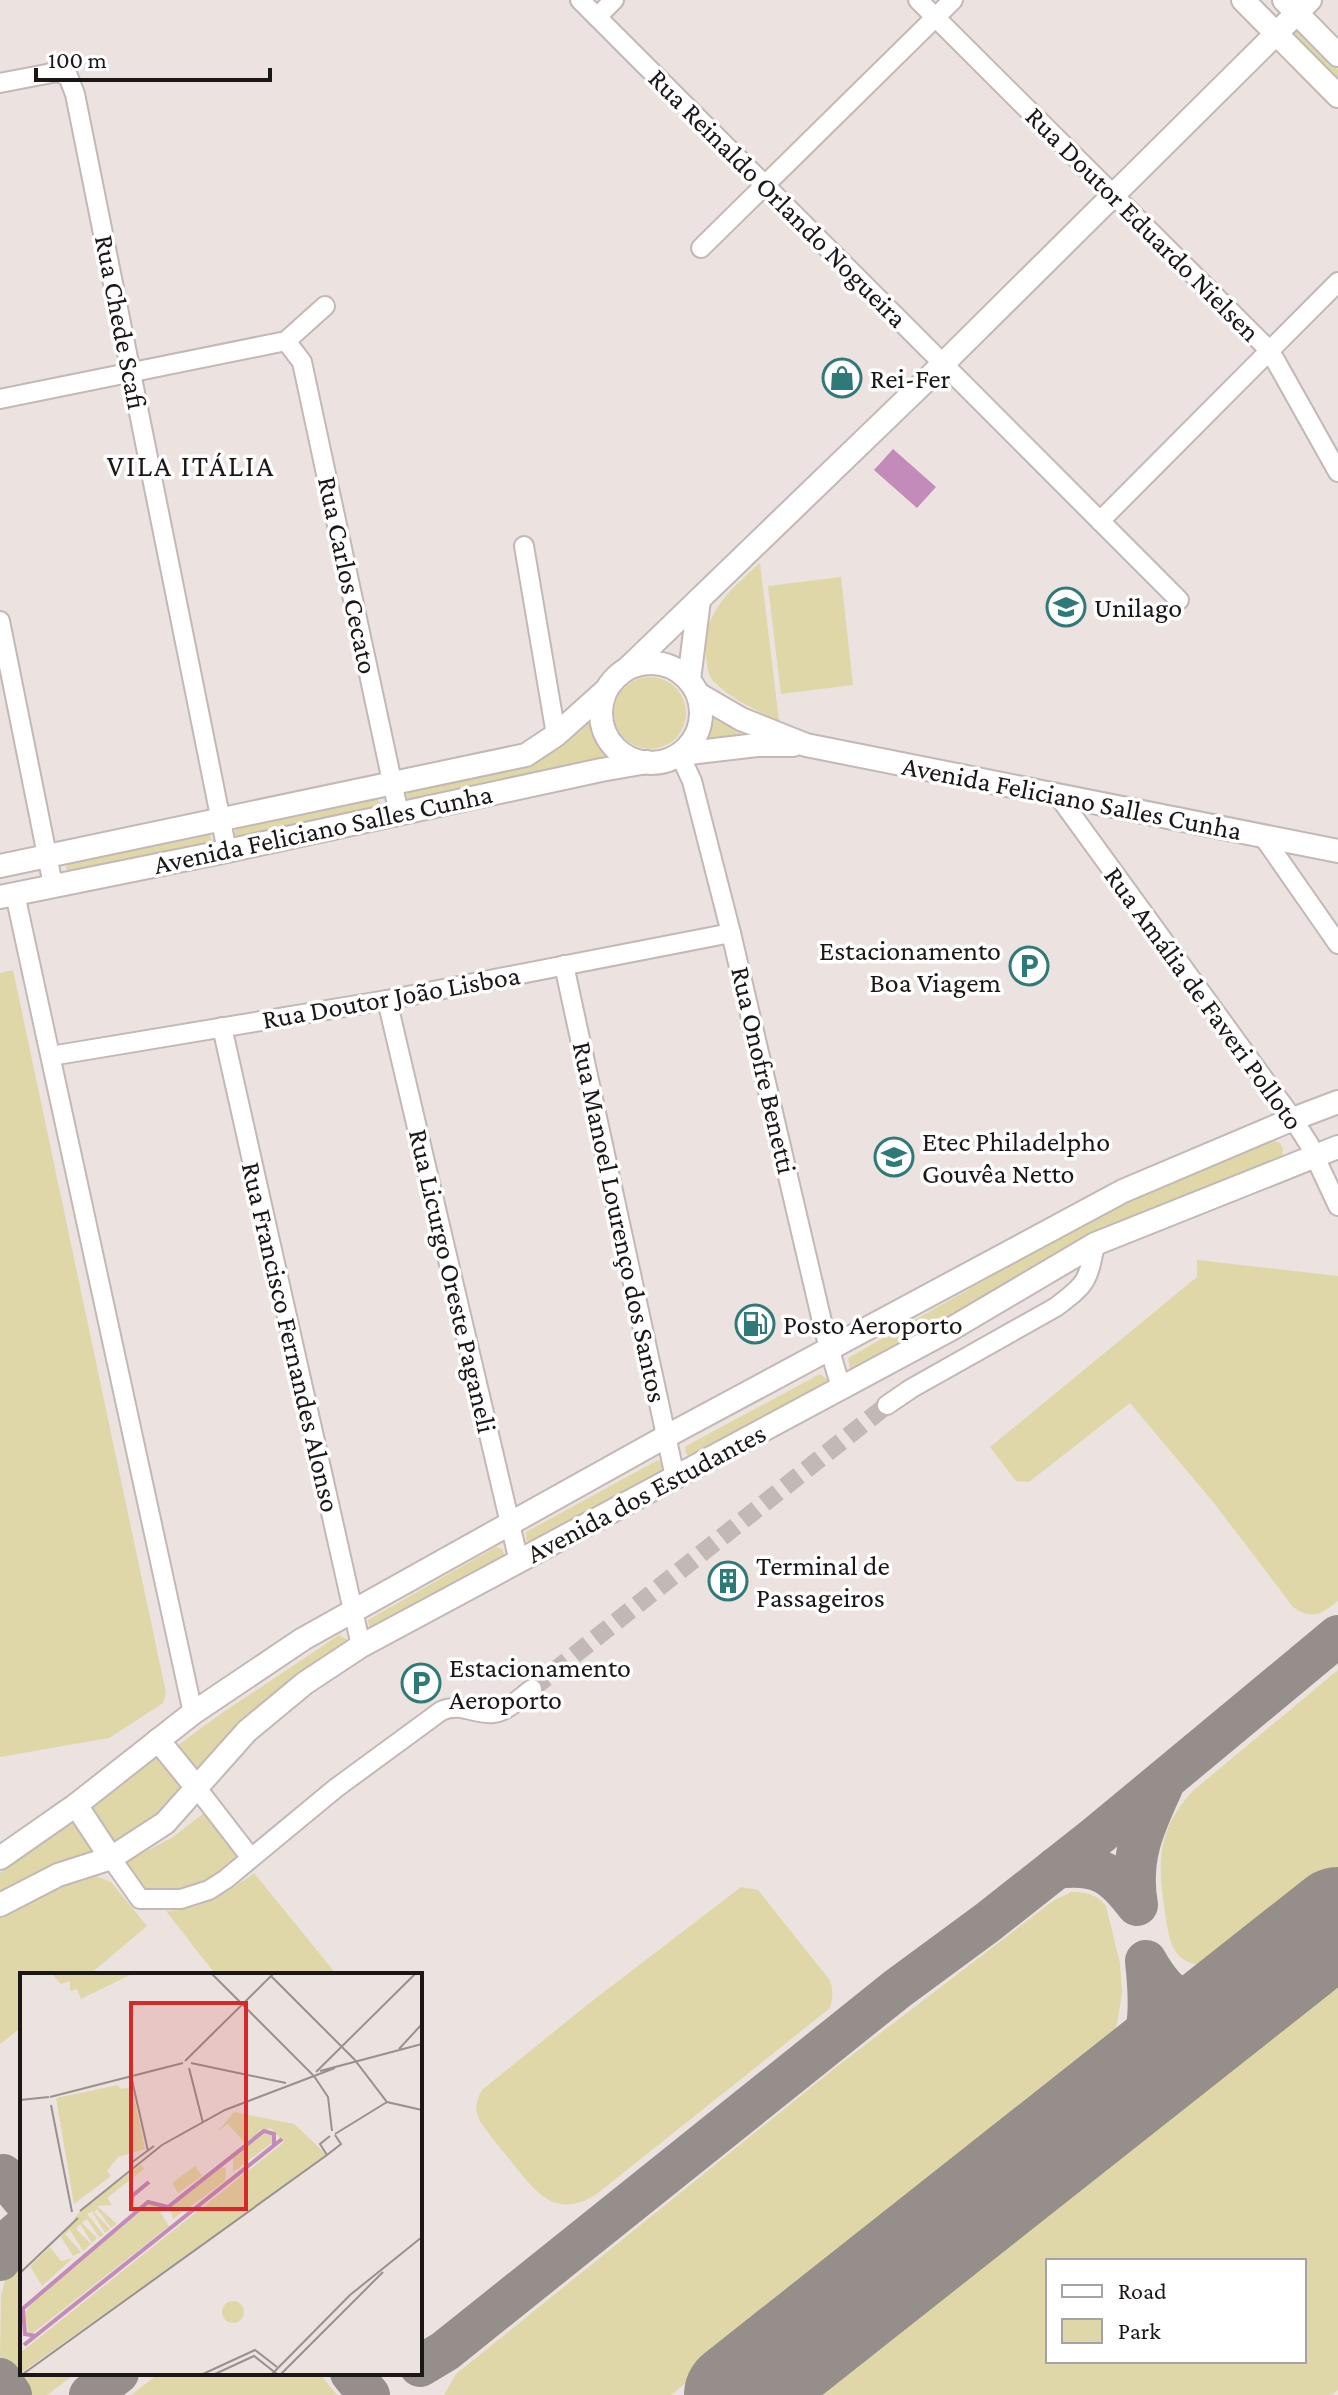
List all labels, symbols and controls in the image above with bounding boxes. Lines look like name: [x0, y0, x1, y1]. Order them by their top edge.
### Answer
scale bar: [36, 32, 270, 82]
text: 100 m: [48, 46, 107, 73]
street label: Rua Reinaldo Orlando Nogueira: [642, 62, 914, 334]
street label: Rua Doutor Eduardo Nielsen: [1019, 100, 1267, 348]
street label: Rua Chede Scafi: [89, 232, 153, 412]
shop icon: Rei-Fer: [821, 357, 863, 399]
place label: Rei-Fer: [870, 363, 950, 394]
district label: VILA ITÁLIA: [107, 449, 275, 482]
street label: Rua Carlos Cecato: [312, 473, 384, 677]
school or university icon: Unilago: [1045, 586, 1087, 628]
place label: Unilago: [1094, 592, 1182, 623]
street label: Avenida Feliciano Salles Cunha: [899, 750, 1245, 846]
street label: Avenida Feliciano Salles Cunha: [151, 778, 495, 880]
street label: Rua Amália de Faveri Polloto: [1098, 861, 1310, 1135]
place label: Estacionamento Boa Viagem: [819, 935, 1001, 998]
parking icon: Estacionamento Boa Viagem: [1008, 945, 1050, 987]
street label: Rua Doutor João Lisboa: [260, 959, 522, 1035]
street label: Rua Onofre Benetti: [725, 963, 803, 1177]
street label: Rua Manoel Lourenço dos Santos: [567, 1039, 673, 1405]
street label: Rua Licurgo Oreste Paganeli: [403, 1126, 503, 1436]
place label: Etec Philadelpho Gouvêa Netto: [922, 1126, 1110, 1189]
school or university icon: Etec Philadelpho Gouvêa Netto: [873, 1136, 915, 1178]
street label: Rua Francisco Fernandes Alonso: [236, 1159, 346, 1515]
fuel station icon: Posto Aeroporto: [734, 1303, 776, 1345]
place label: Posto Aeroporto: [783, 1309, 963, 1340]
street label: Avenida dos Estudantes: [521, 1417, 771, 1569]
place label: Terminal de Passageiros: [756, 1550, 890, 1613]
building icon: Terminal de Passageiros: [707, 1560, 749, 1602]
place label: Estacionamento Aeroporto: [449, 1652, 631, 1715]
parking icon: Estacionamento Aeroporto: [400, 1662, 442, 1704]
inset map: [20, 1973, 422, 2375]
legend: [1046, 2259, 1306, 2363]
text: Road: [1118, 2277, 1167, 2304]
text: Park: [1118, 2317, 1161, 2344]

